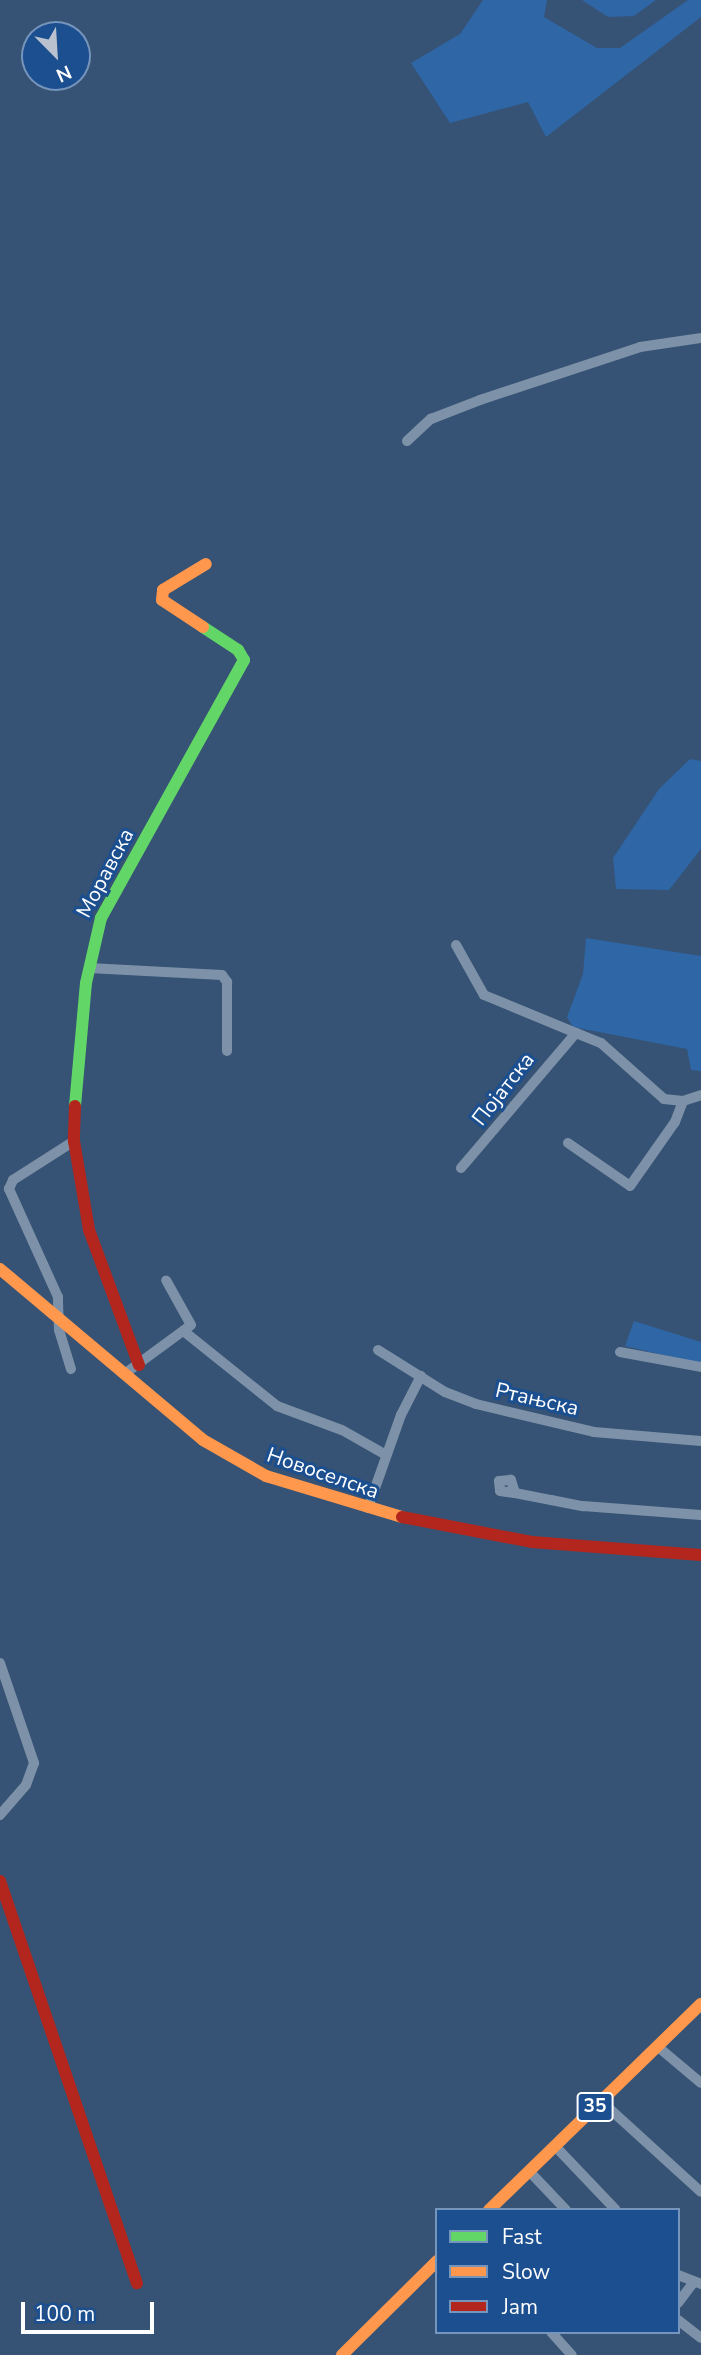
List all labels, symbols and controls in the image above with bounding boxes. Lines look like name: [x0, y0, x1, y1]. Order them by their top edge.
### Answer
north arrow: [21, 21, 91, 91]
text: N: [52, 59, 76, 88]
street label: Моравска: [71, 824, 139, 922]
street label: Појатска: [467, 1047, 539, 1131]
street label: Ртањска: [493, 1377, 581, 1421]
street label: Новоселска: [264, 1442, 382, 1504]
road number: 35: [576, 2092, 614, 2122]
legend: [435, 2208, 680, 2334]
text: Fast: [502, 2223, 542, 2251]
text: Slow: [502, 2258, 550, 2286]
scale bar: [24, 2288, 158, 2332]
text: Jam: [502, 2293, 538, 2321]
text: 100 m: [34, 2300, 95, 2328]

